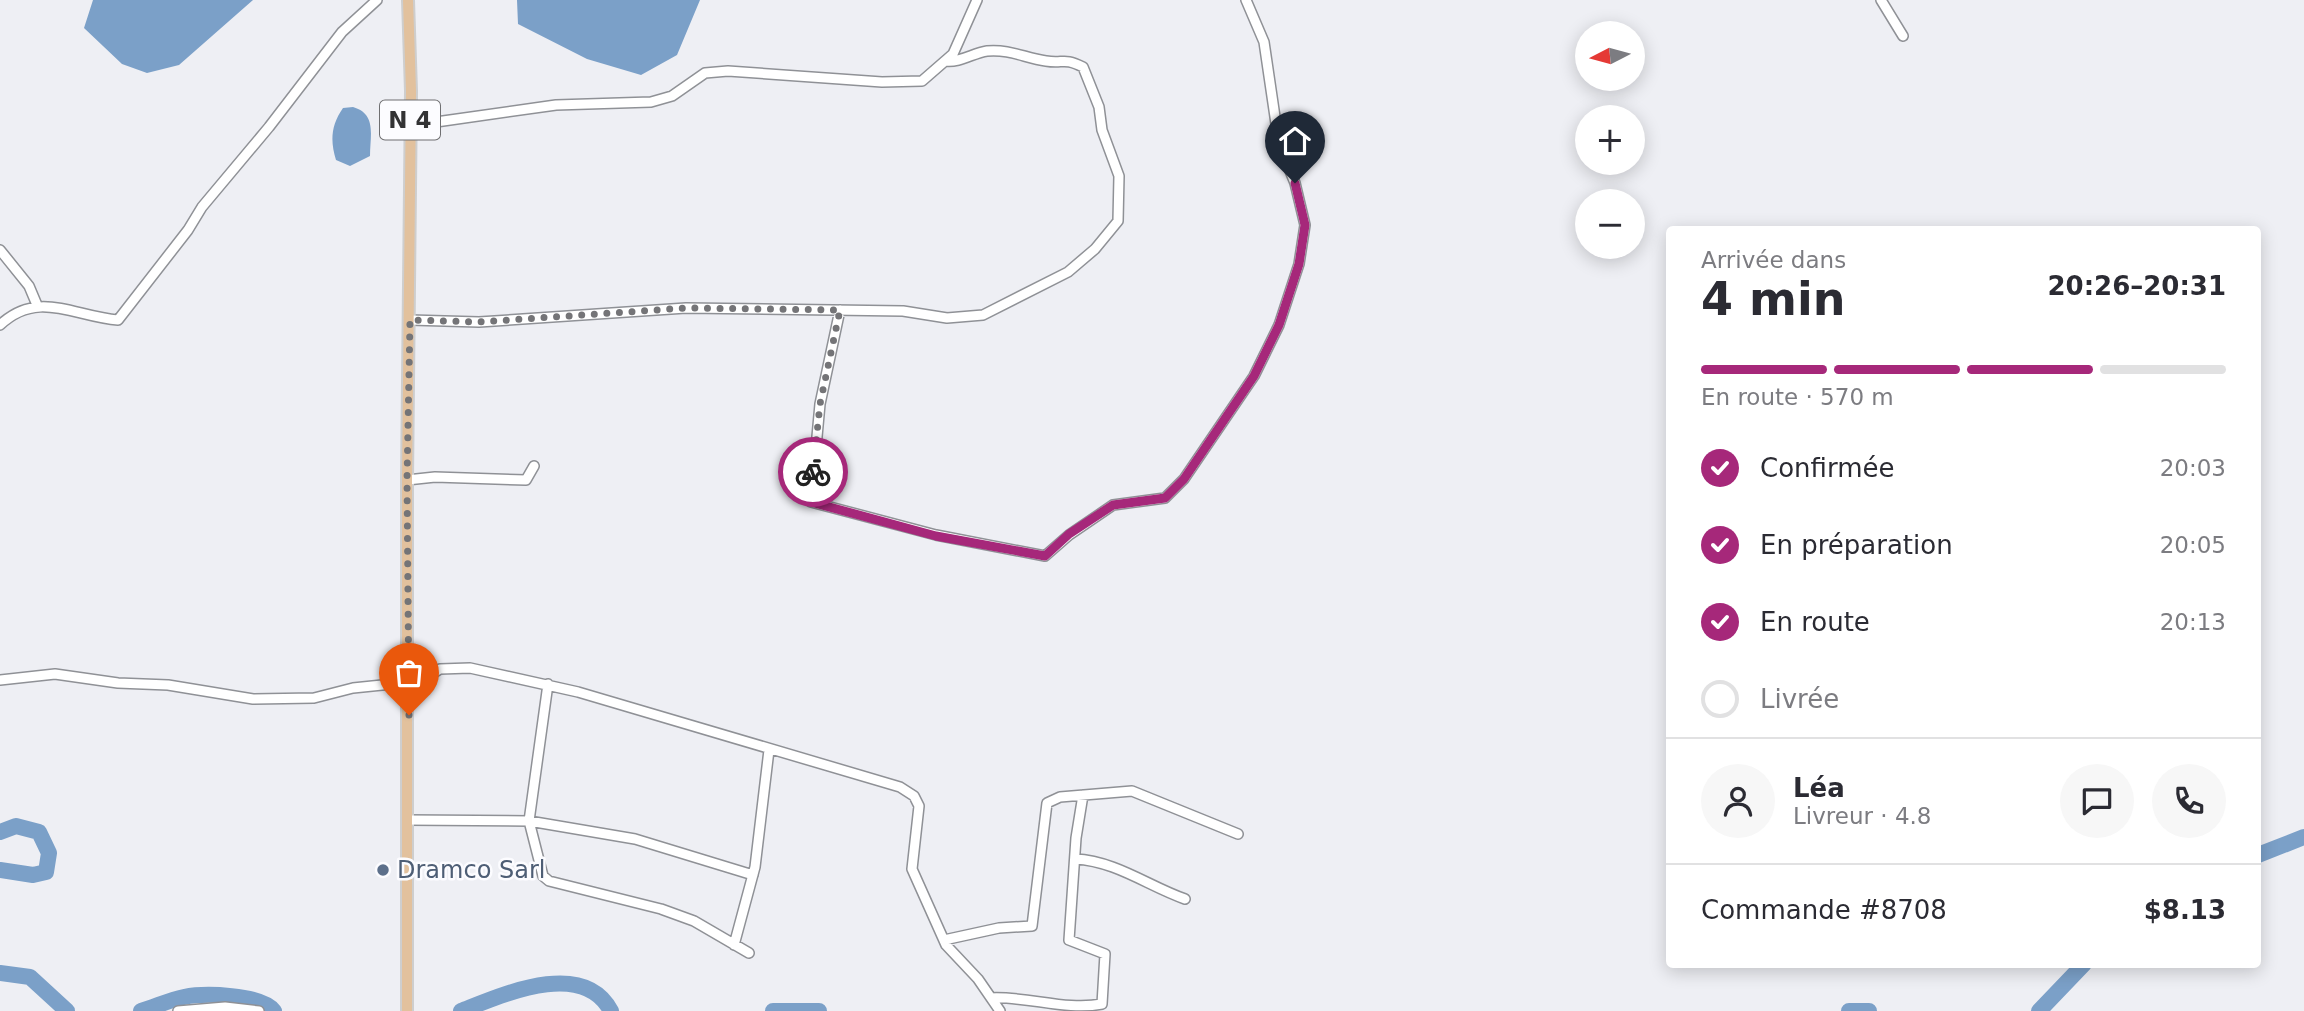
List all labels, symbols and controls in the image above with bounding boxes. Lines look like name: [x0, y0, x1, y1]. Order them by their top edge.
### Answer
north arrow: [1575, 21, 1645, 91]
map controls: [1575, 21, 1645, 259]
road number: N 4: [380, 100, 440, 140]
button: +: [1575, 105, 1645, 175]
pin: [1265, 111, 1325, 183]
icon: home: [1276, 122, 1314, 160]
button: −: [1575, 189, 1645, 259]
text: Arrivée dans: [1701, 247, 1846, 273]
text: 20:26–20:31: [2047, 271, 2226, 301]
text: 4 min: [1701, 272, 1845, 326]
text: En route · 570 m: [1701, 384, 1894, 410]
courier: [778, 437, 848, 507]
icon: check: [1701, 449, 1739, 487]
icon: bike: [794, 453, 832, 491]
text: Confirmée: [1760, 453, 1894, 483]
text: 20:03: [2160, 455, 2226, 481]
icon: check: [1701, 526, 1739, 564]
text: En préparation: [1760, 530, 1953, 560]
text: 20:05: [2160, 532, 2226, 558]
icon: check: [1701, 603, 1739, 641]
text: En route: [1760, 607, 1870, 637]
text: 20:13: [2160, 609, 2226, 635]
pin: [379, 643, 439, 715]
icon: bag: [390, 654, 428, 692]
text: Livrée: [1760, 684, 1839, 714]
button: person: [1701, 764, 1775, 838]
button: chat: [2060, 764, 2134, 838]
button: phone: [2152, 764, 2226, 838]
text: Léa: [1793, 773, 1845, 803]
text: Livreur · 4.8: [1793, 803, 1931, 829]
place label: Dramco Sarl: [397, 856, 545, 884]
marker: Dramco Sarl: [375, 862, 391, 878]
text: Commande #8708: [1701, 895, 1947, 925]
text: $8.13: [2144, 895, 2226, 925]

